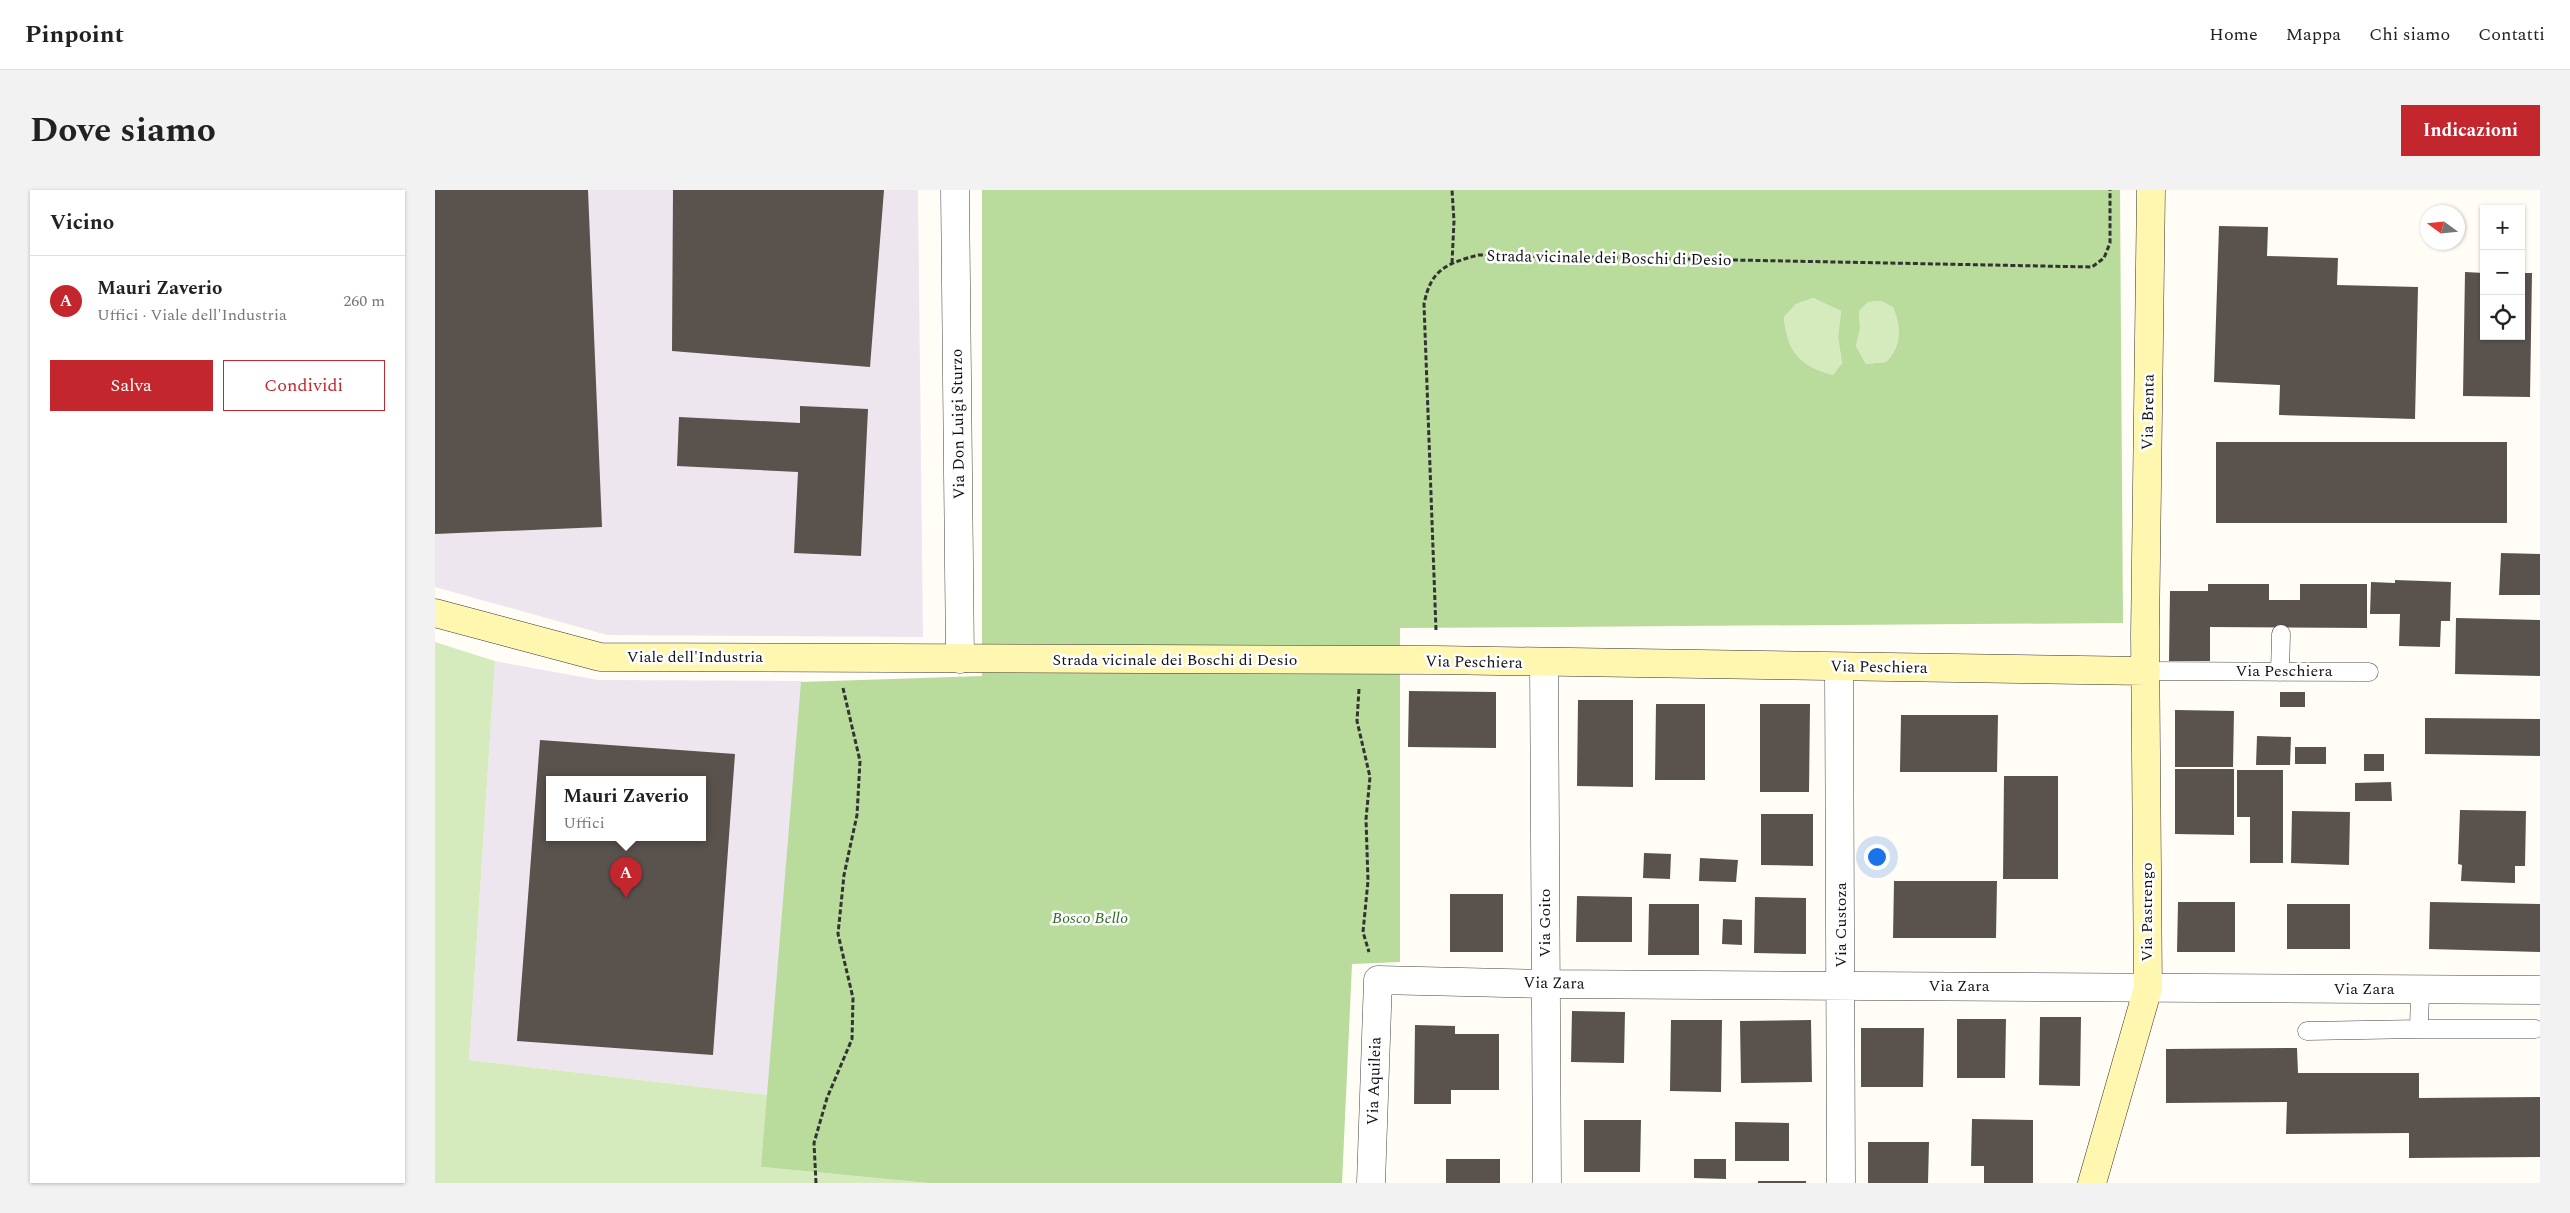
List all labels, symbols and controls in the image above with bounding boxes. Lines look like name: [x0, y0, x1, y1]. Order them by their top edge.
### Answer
text: Pinpoint: [25, 17, 124, 53]
text: Home: [2209, 21, 2258, 48]
text: Mappa: [2286, 21, 2341, 48]
text: Chi siamo: [2369, 21, 2450, 48]
text: Contatti: [2478, 21, 2545, 48]
text: Dove siamo: [30, 104, 216, 157]
button: Indicazioni: [2401, 105, 2540, 156]
north arrow: [2420, 205, 2465, 250]
map controls: [2480, 205, 2525, 340]
button: +: [2480, 205, 2525, 250]
text: Vicino: [50, 207, 114, 239]
street label: Strada vicinale dei Boschi di Desio: [1486, 244, 1732, 272]
button: −: [2480, 250, 2525, 295]
text: Mauri Zaverio: [97, 274, 222, 303]
text: A: [60, 289, 72, 313]
text: 260 m: [343, 289, 385, 313]
button: locate: [2480, 295, 2525, 340]
text: Uffici · Viale dell'Industria: [97, 303, 287, 327]
street label: Via Don Luigi Sturzo: [945, 348, 971, 500]
button: Salva: [50, 360, 213, 411]
button: Condividi: [223, 360, 385, 411]
street label: Via Brenta: [2135, 374, 2161, 450]
street label: Viale dell'Industria: [627, 645, 763, 669]
street label: Strada vicinale dei Boschi di Desio: [1053, 648, 1297, 672]
street label: Via Peschiera: [1425, 649, 1523, 675]
street label: Via Peschiera: [1830, 654, 1928, 680]
street label: Via Peschiera: [2235, 659, 2333, 683]
popup: [546, 776, 706, 841]
text: Mauri Zaverio: [563, 782, 689, 811]
text: Uffici: [563, 811, 605, 835]
your location: [1864, 844, 1890, 870]
pin: A: [610, 857, 642, 898]
street label: Via Pastrengo: [2135, 862, 2159, 962]
street label: Via Custoza: [1829, 882, 1853, 968]
street label: Via Goito: [1533, 889, 1557, 957]
park label: Bosco Bello: [1052, 906, 1128, 930]
street label: Via Zara: [1523, 970, 1585, 996]
street label: Via Zara: [1928, 974, 1990, 998]
street label: Via Zara: [2333, 977, 2395, 1001]
street label: Via Aquileia: [1360, 1036, 1388, 1126]

